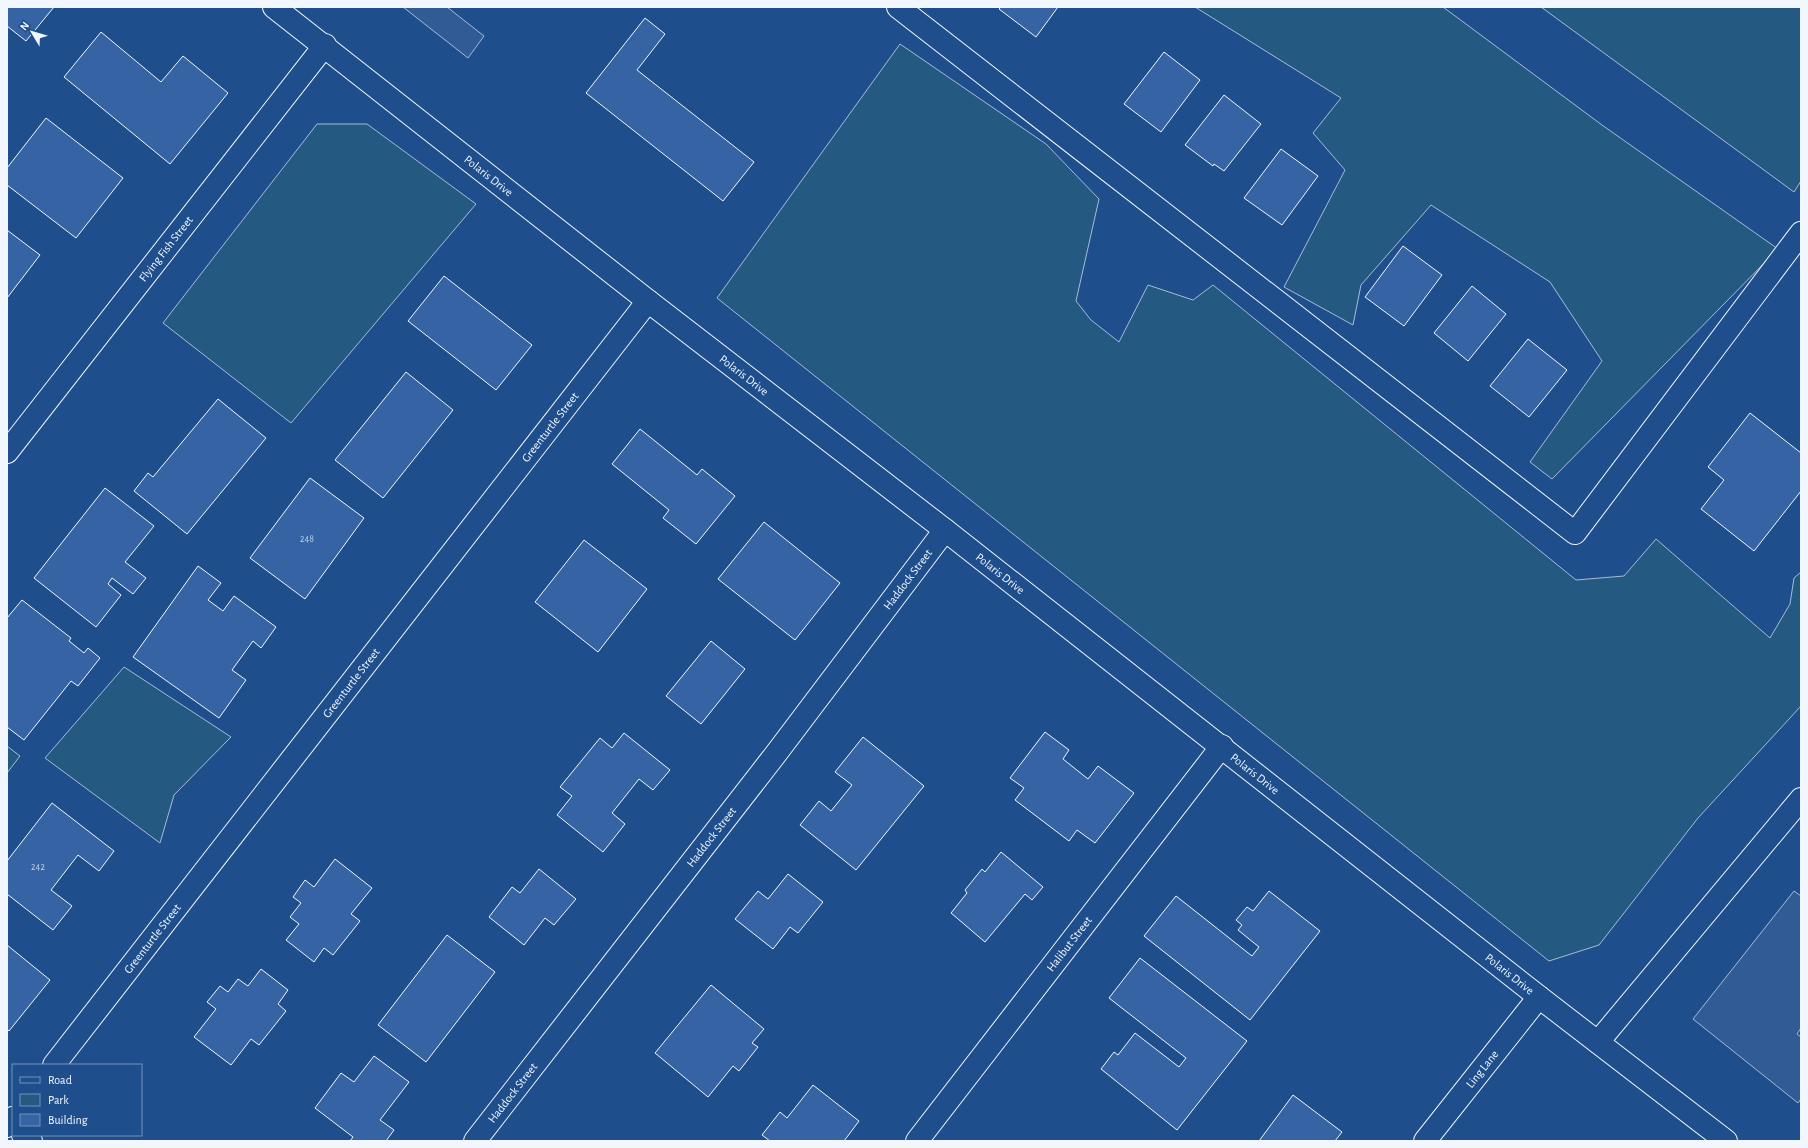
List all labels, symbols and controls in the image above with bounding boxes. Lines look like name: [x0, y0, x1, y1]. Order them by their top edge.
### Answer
north arrow: [12, 12, 52, 52]
text: N: [18, 20, 31, 33]
street label: Polaris Drive: [462, 153, 515, 198]
street label: Flying Fish Street: [137, 214, 195, 284]
street label: Polaris Drive: [717, 352, 771, 398]
street label: Greenturtle Street: [519, 390, 581, 464]
house number: 248: [300, 534, 314, 544]
street label: Haddock Street: [881, 547, 934, 612]
street label: Polaris Drive: [974, 551, 1027, 596]
street label: Greenturtle Street: [320, 646, 382, 720]
street label: Polaris Drive: [1228, 751, 1282, 796]
street label: Haddock Street: [684, 805, 738, 869]
house number: 242: [31, 862, 45, 872]
street label: Greenturtle Street: [122, 902, 183, 976]
street label: Halibut Street: [1044, 914, 1094, 974]
street label: Polaris Drive: [1483, 951, 1536, 997]
street label: Ling Lane: [1464, 1048, 1501, 1090]
street label: Haddock Street: [486, 1060, 539, 1125]
legend: [12, 1064, 142, 1136]
text: Road: [48, 1074, 72, 1086]
text: Park: [48, 1094, 69, 1106]
text: Building: [48, 1114, 88, 1126]

